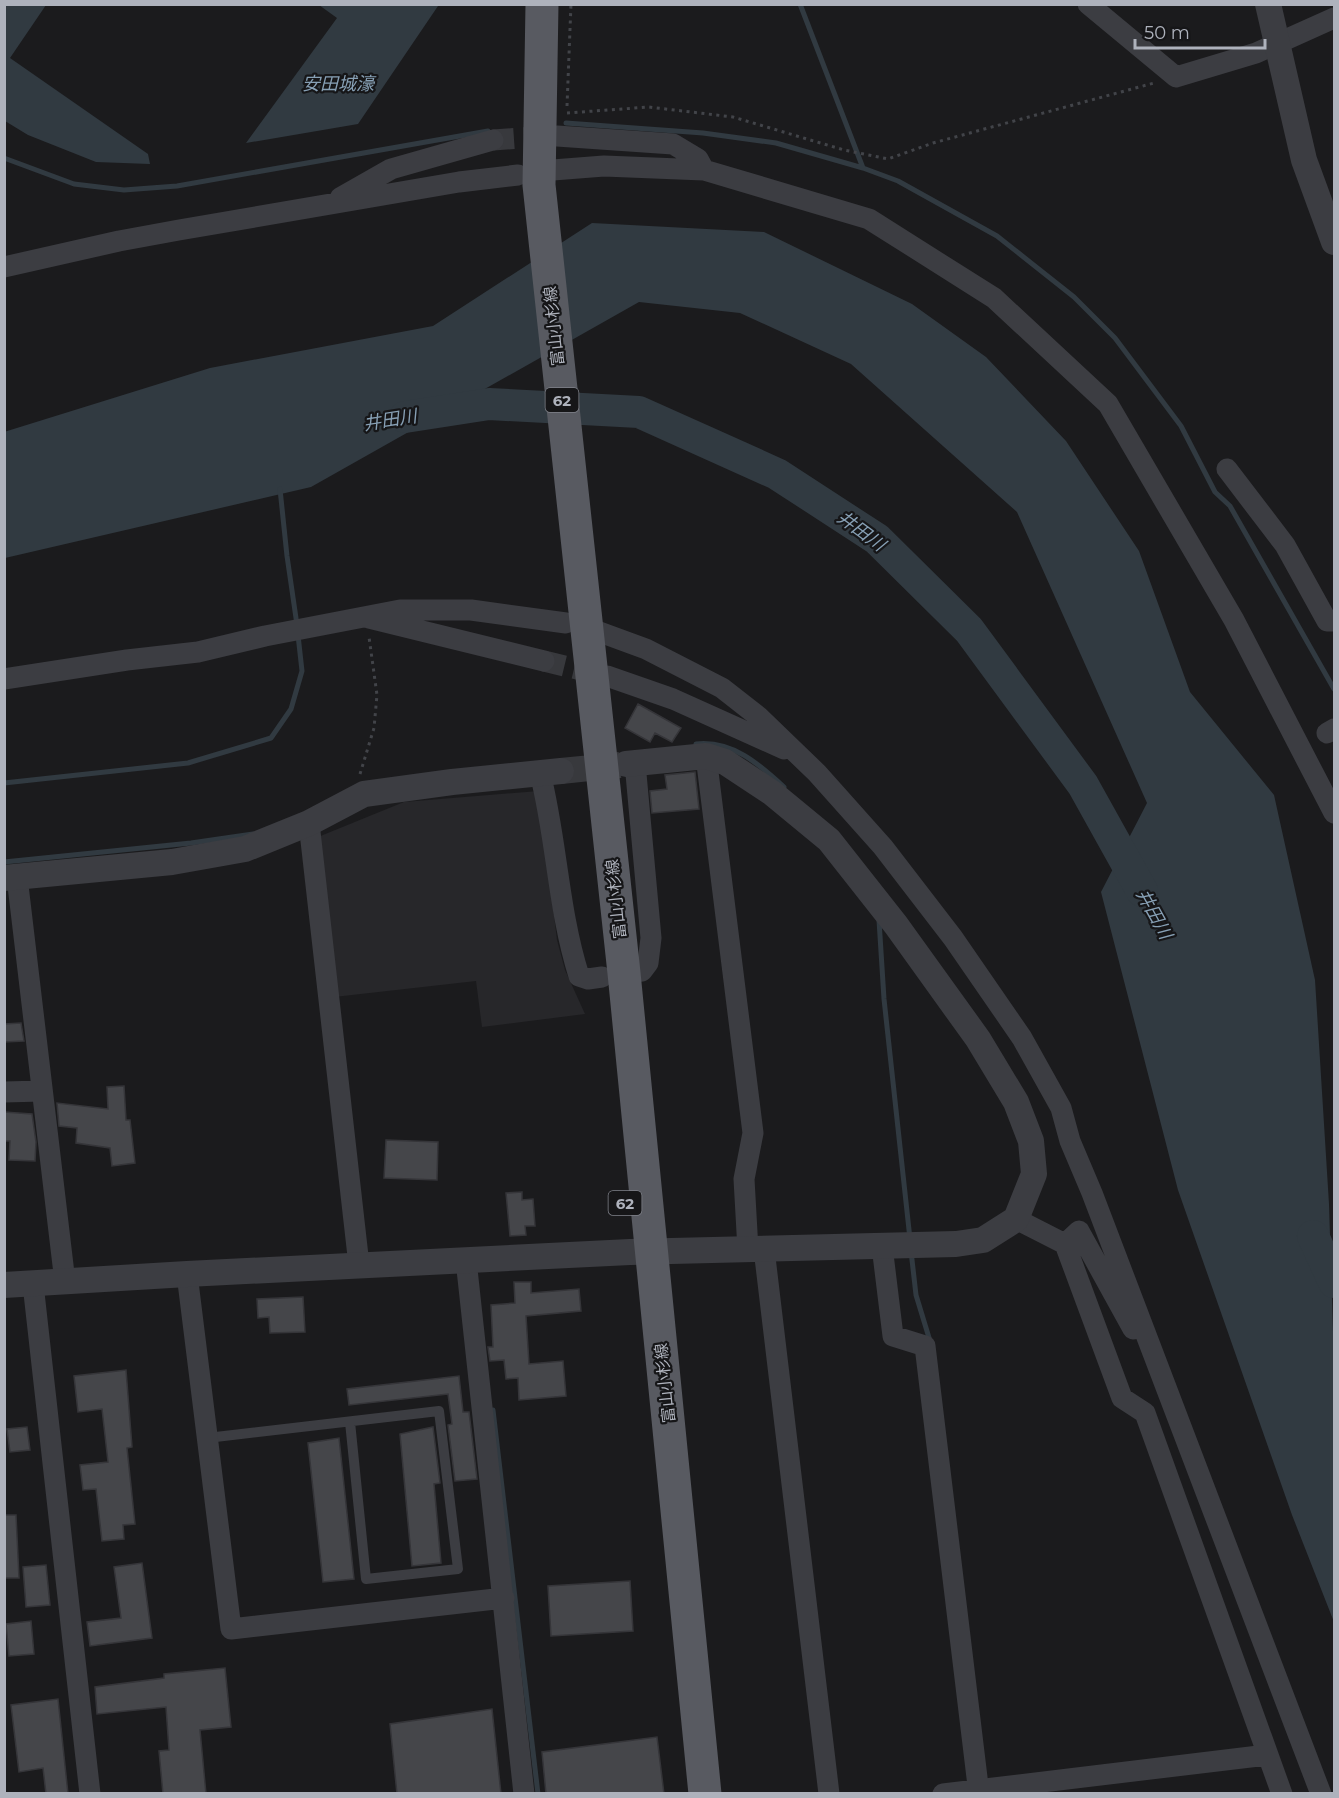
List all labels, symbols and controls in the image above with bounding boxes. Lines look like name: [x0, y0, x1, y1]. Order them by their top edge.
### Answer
scale bar: [1135, 12, 1266, 50]
text: 50 m: [1144, 22, 1190, 44]
water label: 安田城濠: [302, 73, 377, 95]
street label: 富山小杉線: [540, 285, 568, 367]
road number: 62: [546, 388, 578, 412]
water label: 井田川: [362, 405, 420, 435]
water label: 井田川: [833, 506, 891, 557]
street label: 富山小杉線: [602, 858, 630, 940]
water label: 井田川: [1131, 885, 1178, 945]
road number: 62: [608, 1191, 642, 1215]
street label: 富山小杉線: [651, 1342, 679, 1424]

